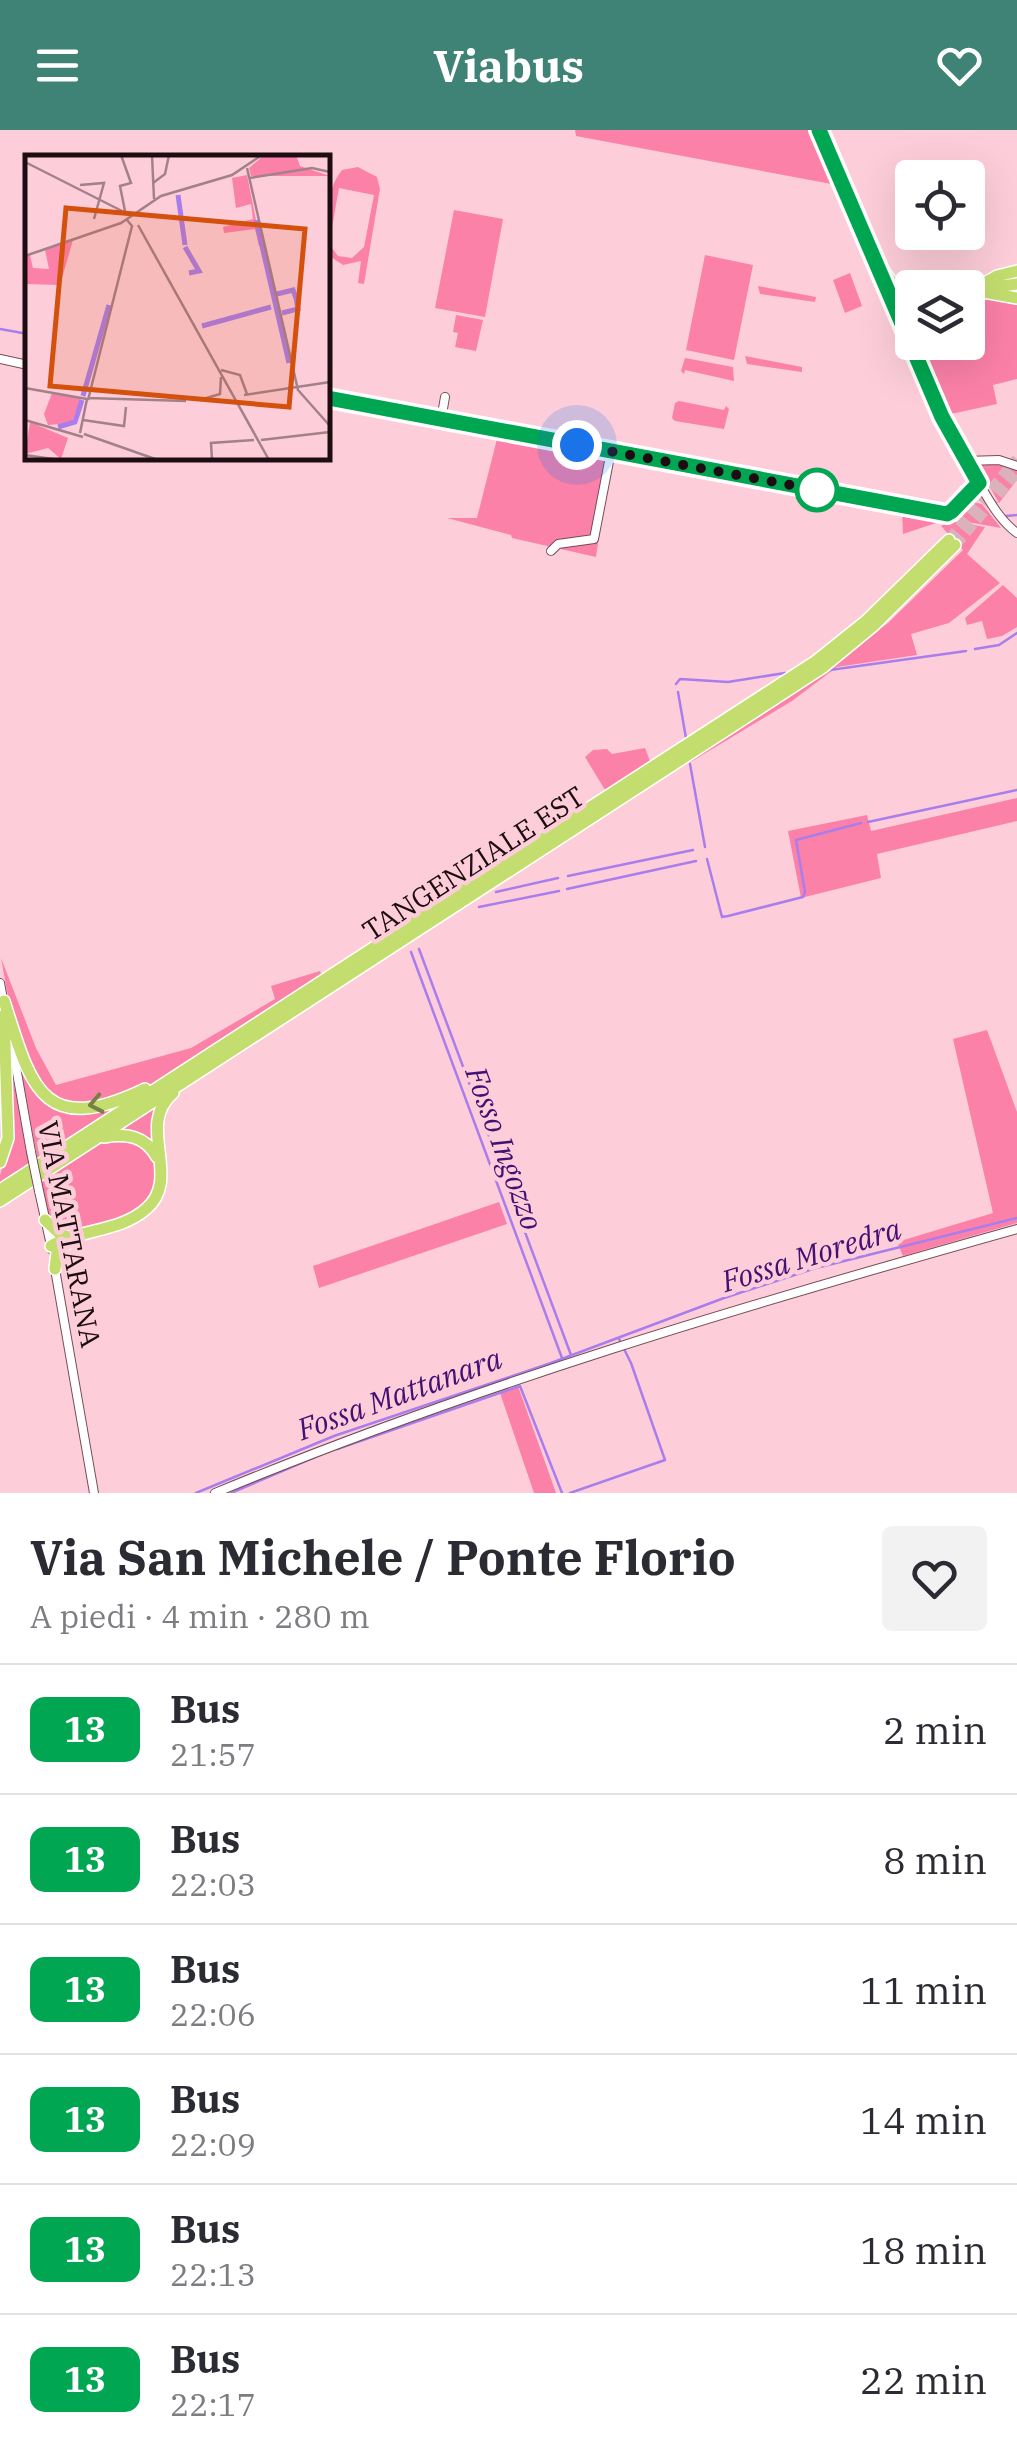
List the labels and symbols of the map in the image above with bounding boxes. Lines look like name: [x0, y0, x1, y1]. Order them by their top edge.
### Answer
inset map: [25, 155, 330, 460]
your location: [552, 420, 602, 470]
unlabelled marker: [796, 469, 838, 511]
street label: TANGENZIALE EST: [355, 777, 591, 949]
water label: Fosso Ingozzo: [457, 1060, 553, 1235]
one-way arrow: [88, 1092, 105, 1113]
street label: VIA MATTARANA: [30, 1118, 110, 1350]
water label: Fossa Moredra: [715, 1208, 906, 1300]
water label: Fossa Mattanara: [290, 1338, 507, 1448]

